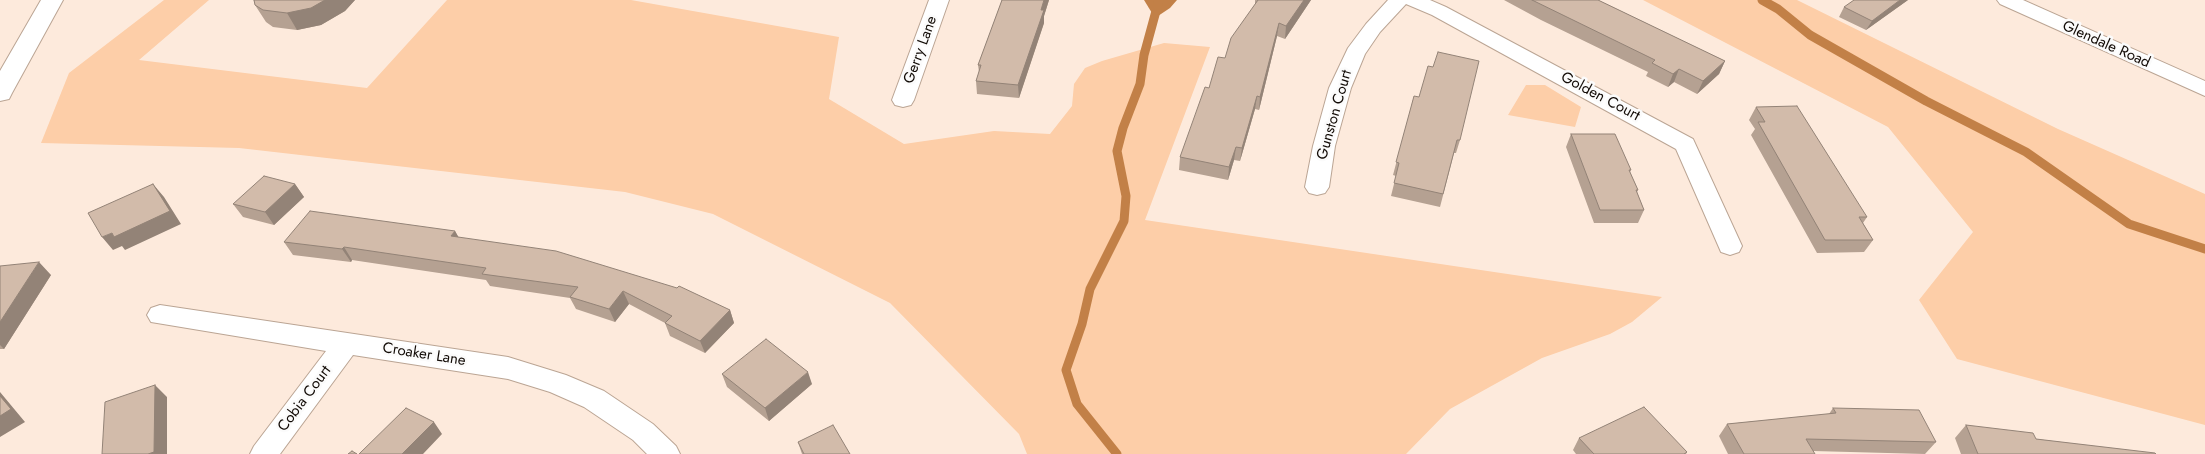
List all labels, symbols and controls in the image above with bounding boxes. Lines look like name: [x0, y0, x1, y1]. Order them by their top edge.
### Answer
street label: Gerry Lane: [900, 14, 942, 86]
street label: Glendale Road: [2059, 18, 2153, 72]
street label: Gunston Court: [1314, 68, 1356, 162]
street label: Golden Court: [1557, 69, 1643, 125]
street label: Croaker Lane: [381, 340, 467, 370]
street label: Cobia Court: [274, 363, 336, 435]

